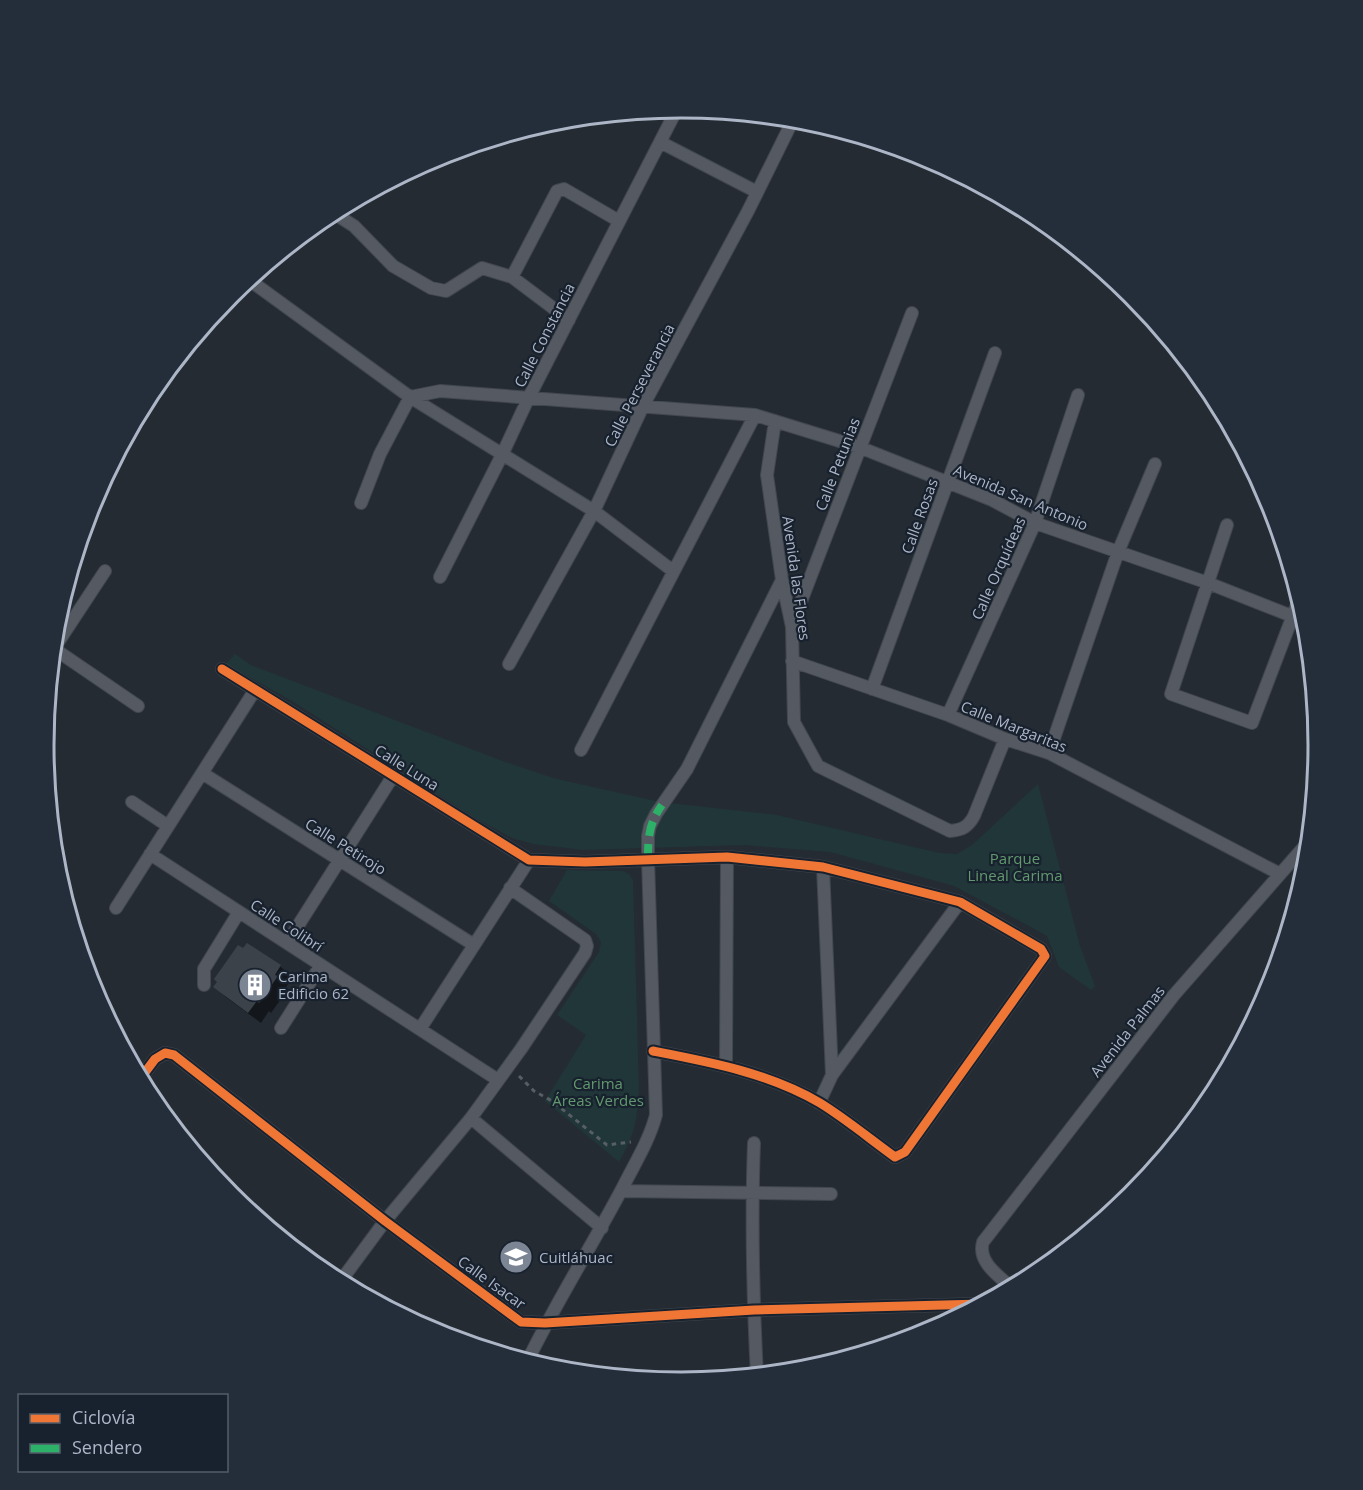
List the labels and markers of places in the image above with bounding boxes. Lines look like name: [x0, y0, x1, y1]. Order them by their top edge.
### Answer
place label: Carima Edificio 62: [278, 966, 349, 1003]
building icon: Carima Edificio 62: [237, 967, 273, 1003]
school or university icon: Cuitláhuac: [498, 1239, 534, 1275]
place label: Cuitláhuac: [539, 1247, 613, 1267]

